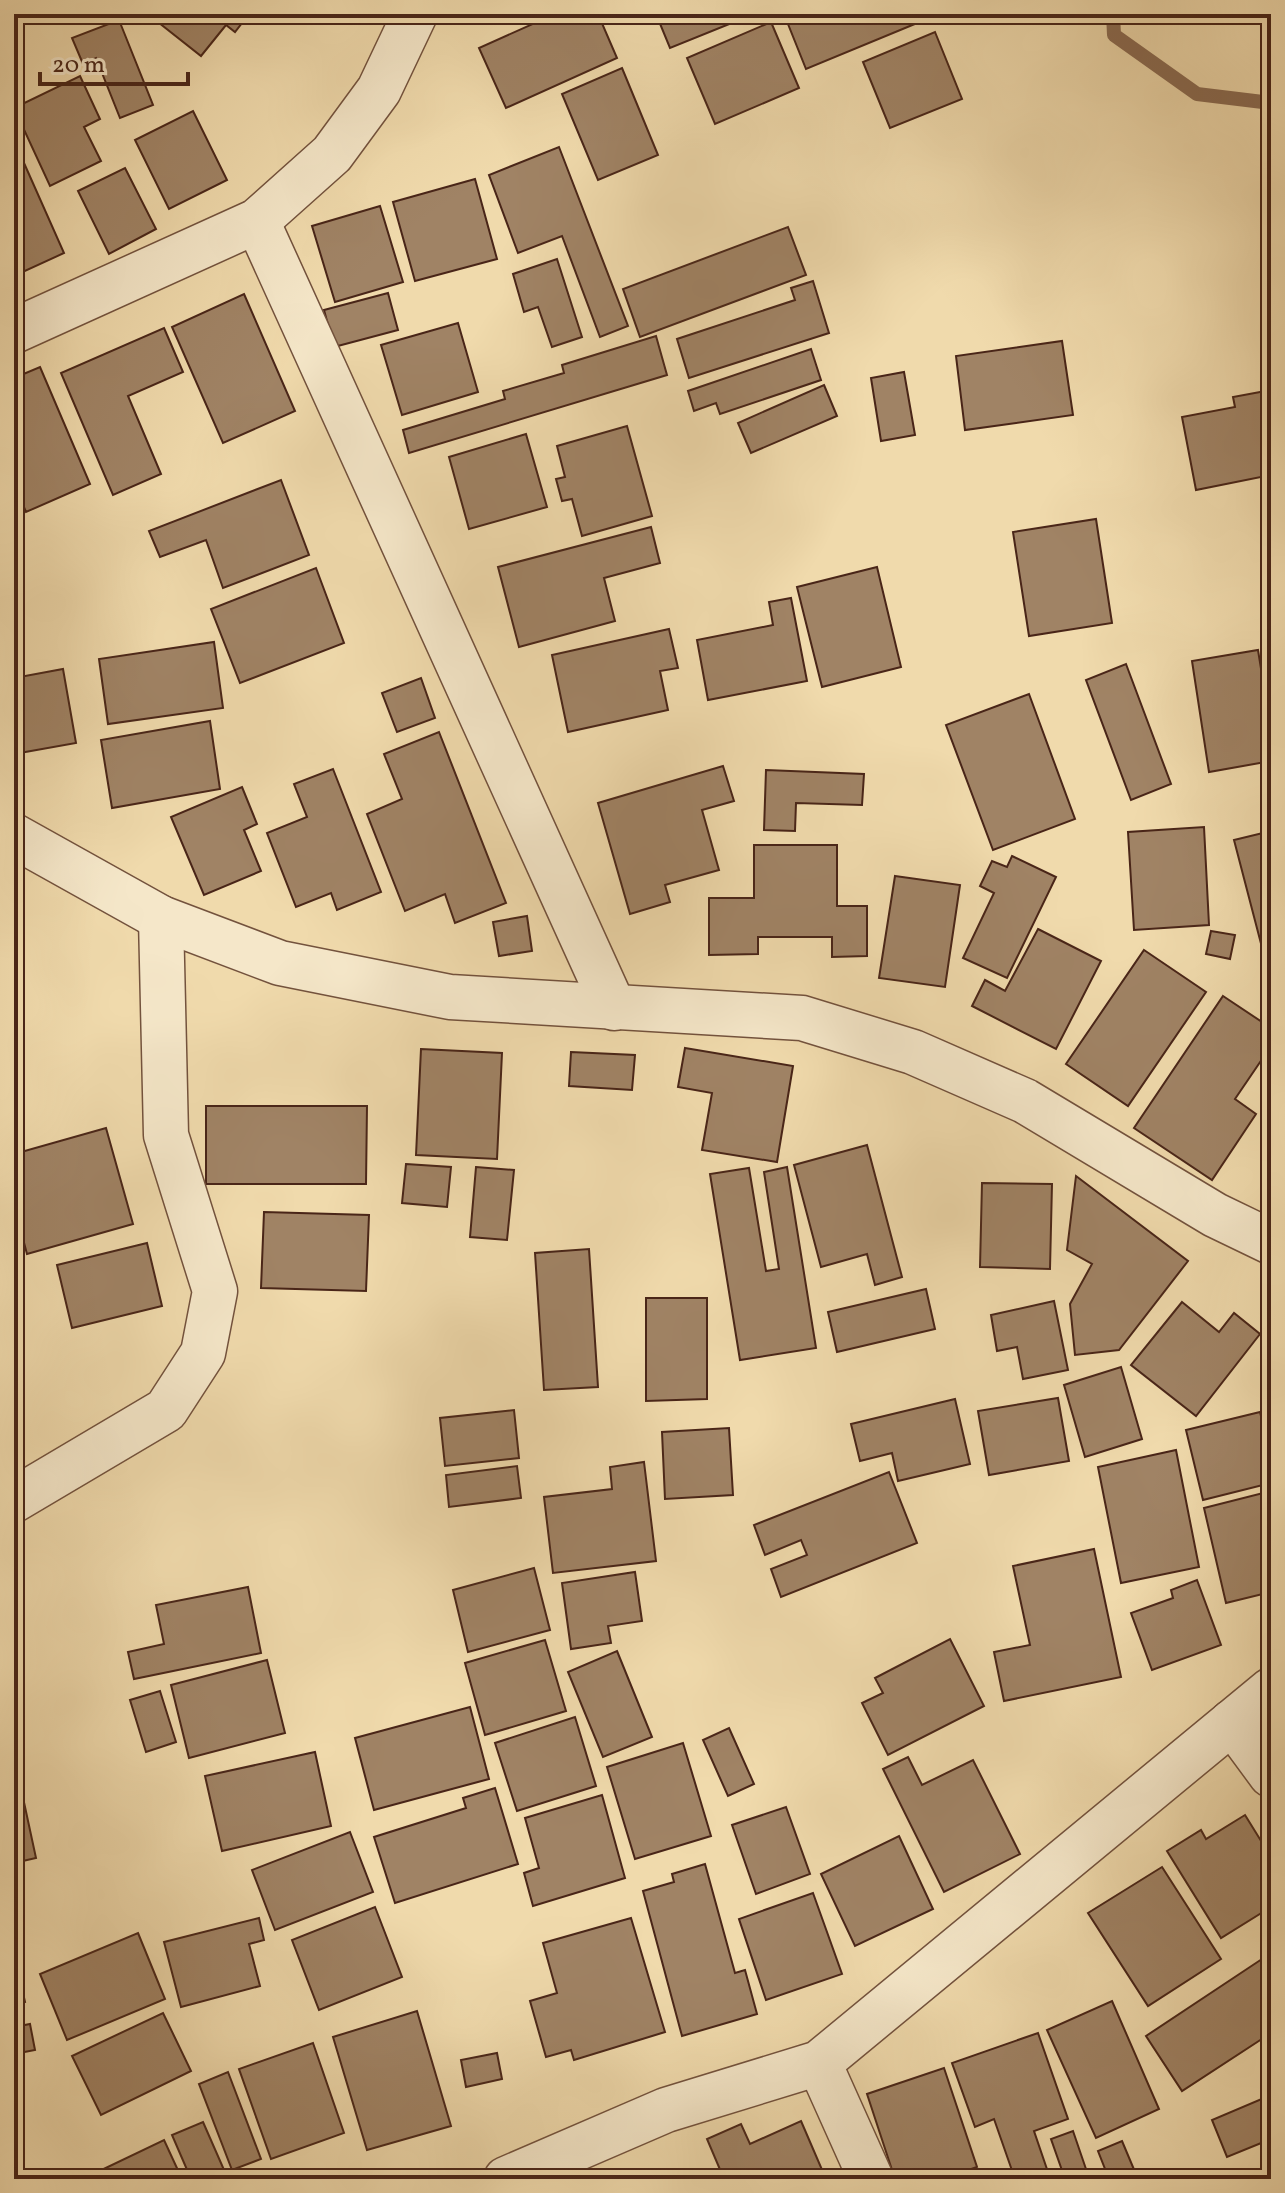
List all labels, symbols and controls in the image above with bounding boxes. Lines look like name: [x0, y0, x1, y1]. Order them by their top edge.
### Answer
scale bar: [40, 36, 188, 86]
text: 20 m: [52, 49, 105, 83]

